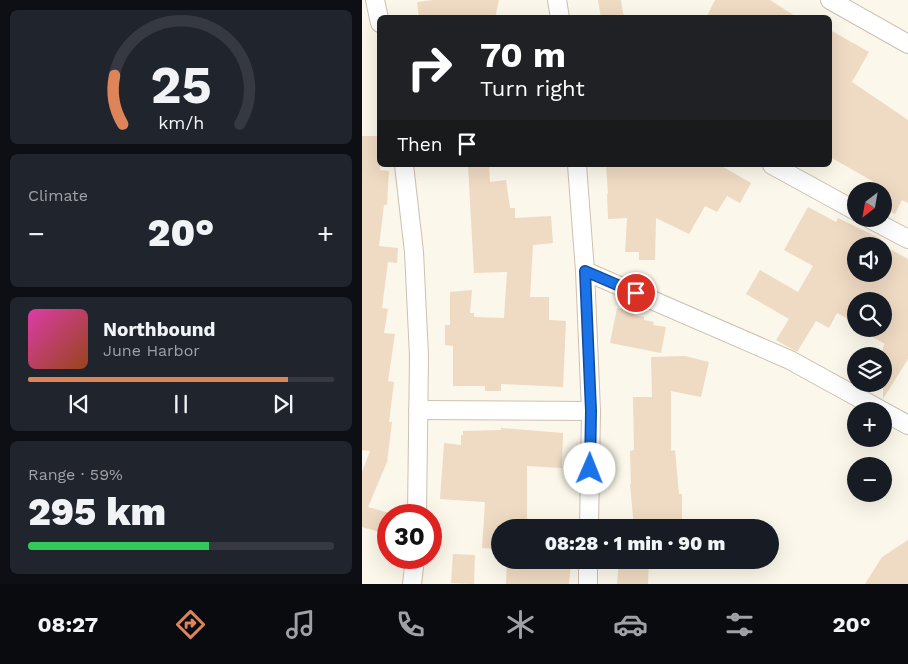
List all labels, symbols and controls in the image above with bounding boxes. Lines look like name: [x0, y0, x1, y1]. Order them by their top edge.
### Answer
text: 70 m: [480, 34, 566, 76]
icon: right: [397, 35, 462, 100]
text: 25: [150, 55, 212, 116]
text: Turn right: [480, 76, 585, 101]
text: km/h: [158, 112, 204, 133]
icon: arrive: [453, 130, 481, 158]
text: Then: [397, 133, 443, 156]
north arrow: [847, 182, 892, 228]
map controls: [847, 182, 892, 502]
text: Climate: [28, 186, 88, 205]
text: 20°: [148, 211, 214, 255]
text: −: [28, 217, 45, 250]
text: +: [317, 217, 334, 250]
button: sound: [847, 237, 892, 282]
pin: [615, 272, 657, 314]
icon: arrive: [622, 279, 650, 307]
button: search: [847, 292, 892, 337]
text: Northbound: [103, 318, 215, 341]
text: June Harbor: [103, 341, 200, 360]
button: layers: [847, 347, 892, 392]
icon: previous: [65, 390, 93, 418]
icon: pause: [167, 390, 195, 418]
icon: next: [269, 390, 297, 418]
button: +: [847, 402, 892, 447]
position arrow: [563, 442, 615, 494]
button: −: [847, 457, 892, 502]
text: Range · 59%: [28, 465, 123, 484]
text: 295 km: [28, 490, 166, 534]
speed limit sign: 30: [377, 504, 442, 569]
text: 08:28 · 1 min · 90 m: [545, 532, 725, 555]
icon: directions: [173, 607, 208, 642]
icon: music: [283, 607, 318, 642]
icon: phone: [393, 607, 428, 642]
icon: climate: [503, 607, 538, 642]
icon: car: [613, 607, 648, 642]
icon: filters: [722, 607, 757, 642]
text: 08:27: [37, 612, 98, 637]
text: 20°: [832, 612, 871, 637]

